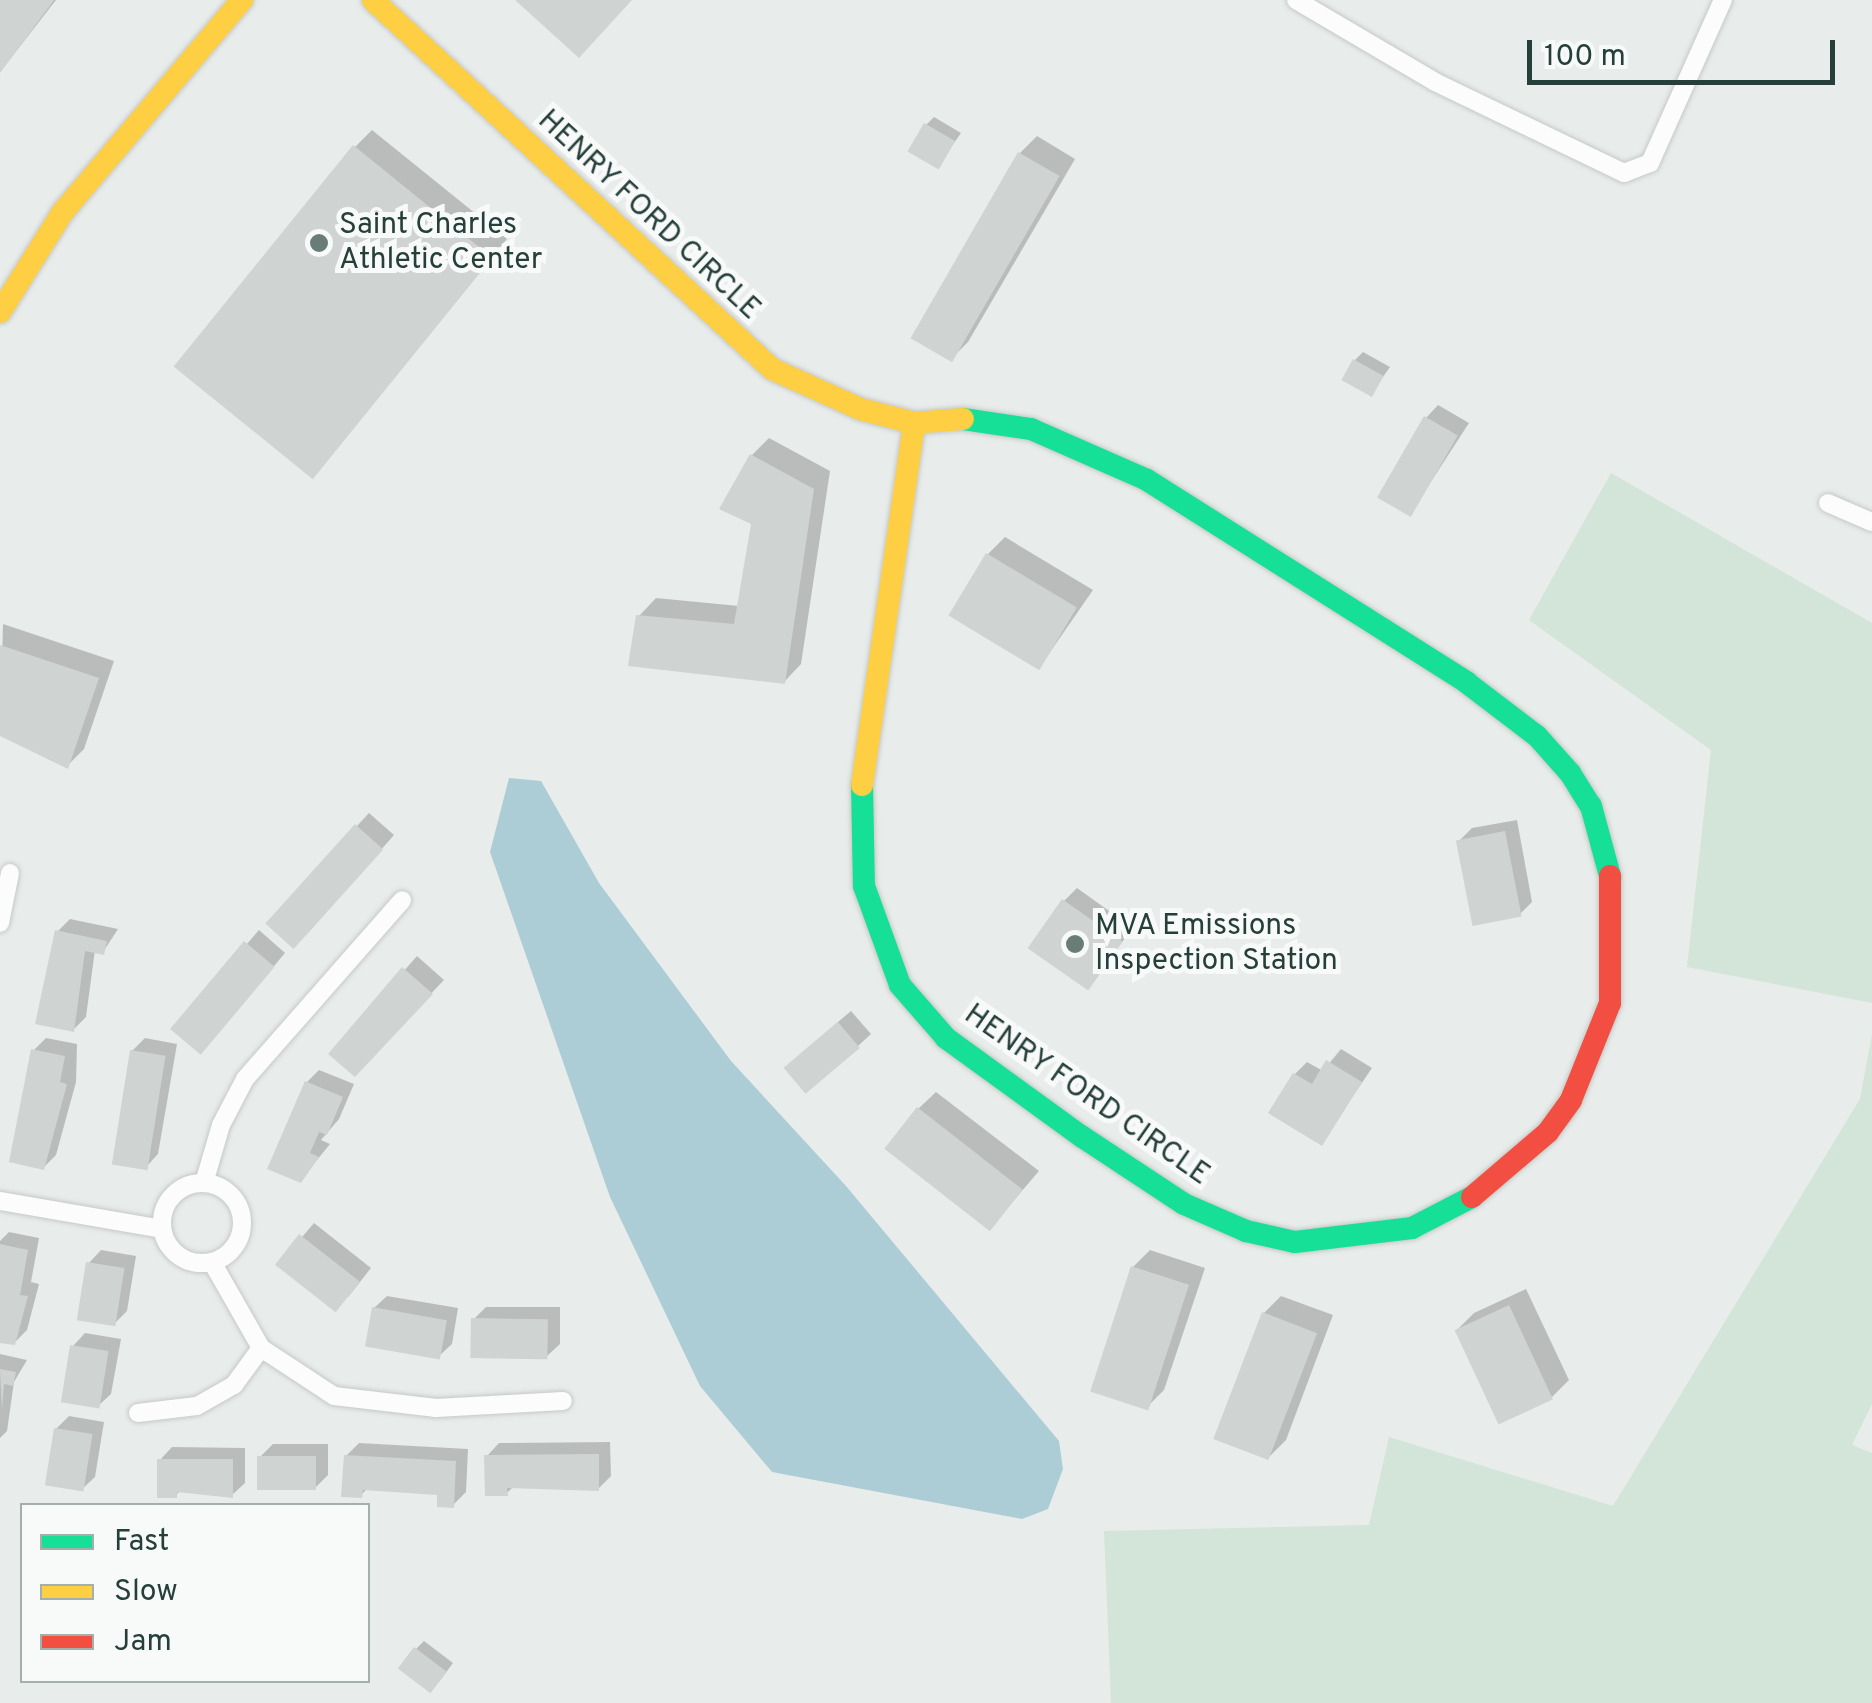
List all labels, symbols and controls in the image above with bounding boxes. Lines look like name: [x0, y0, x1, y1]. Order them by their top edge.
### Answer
scale bar: [1532, 20, 1840, 82]
text: 100 m: [1544, 39, 1626, 76]
street label: HENRY FORD CIRCLE: [529, 103, 767, 329]
place label: Saint Charles Athletic Center: [339, 208, 542, 278]
marker: Saint Charles Athletic Center: [308, 232, 330, 254]
place label: MVA Emissions Inspection Station: [1095, 909, 1338, 980]
marker: MVA Emissions Inspection Station: [1064, 933, 1086, 955]
street label: HENRY FORD CIRCLE: [956, 997, 1216, 1195]
legend: [20, 1503, 370, 1683]
text: Fast: [114, 1524, 169, 1561]
text: Slow: [114, 1574, 178, 1611]
text: Jam: [114, 1624, 172, 1661]

